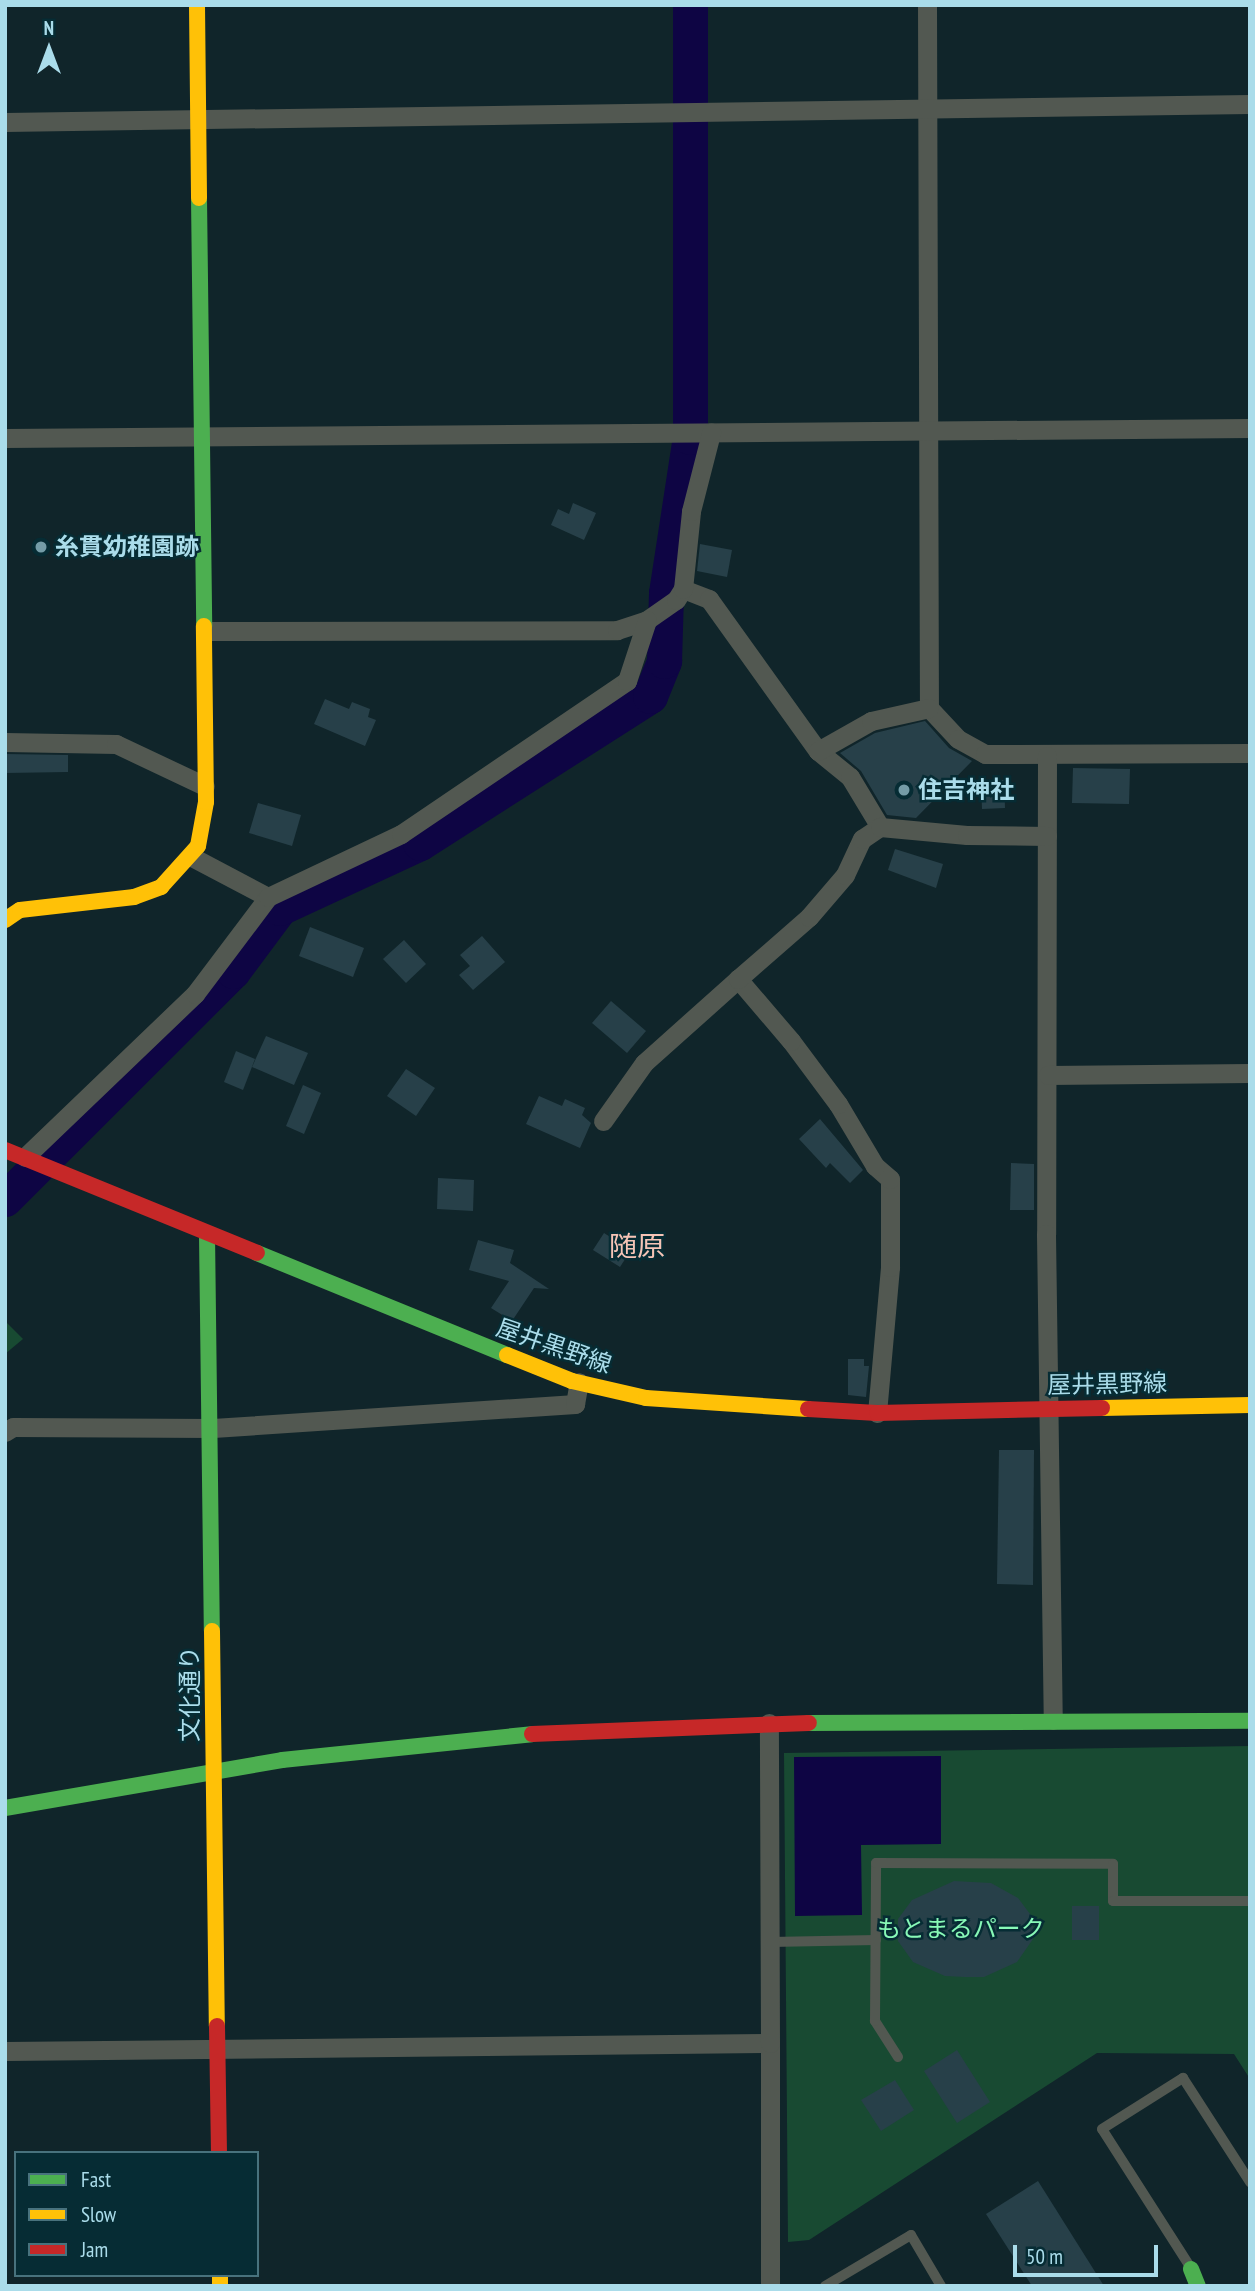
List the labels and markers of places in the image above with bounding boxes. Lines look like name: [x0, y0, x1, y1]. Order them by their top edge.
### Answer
place label: 糸貫幼稚園跡: [55, 533, 199, 561]
marker: 糸貫幼稚園跡: [33, 539, 49, 555]
place label: 住吉神社: [918, 776, 1014, 804]
marker: 住吉神社: [896, 782, 912, 798]

